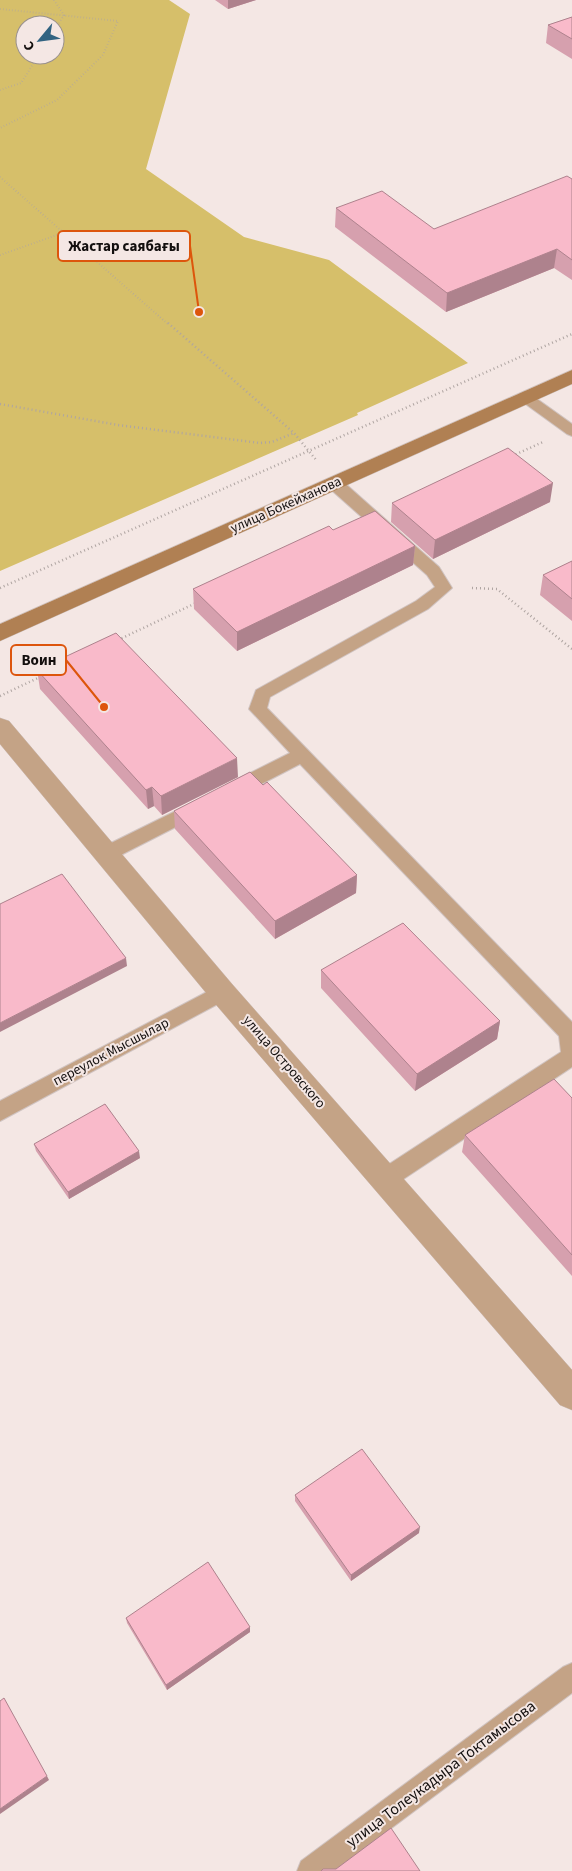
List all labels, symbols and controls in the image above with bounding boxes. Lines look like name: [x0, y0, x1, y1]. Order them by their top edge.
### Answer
north arrow: [15, 15, 65, 65]
text: С: [19, 37, 40, 54]
callout: Жастар саябағы: [58, 231, 190, 261]
text: Жастар саябағы: [68, 236, 180, 257]
street label: улица Бокейханова: [227, 472, 345, 538]
callout: Воин: [11, 645, 66, 675]
text: Воин: [22, 650, 56, 671]
street label: улица Островского: [238, 1011, 330, 1113]
street label: переулок Мысшылар: [49, 1013, 173, 1091]
street label: улица Толеукадыра Токтамысова: [342, 1695, 540, 1853]

